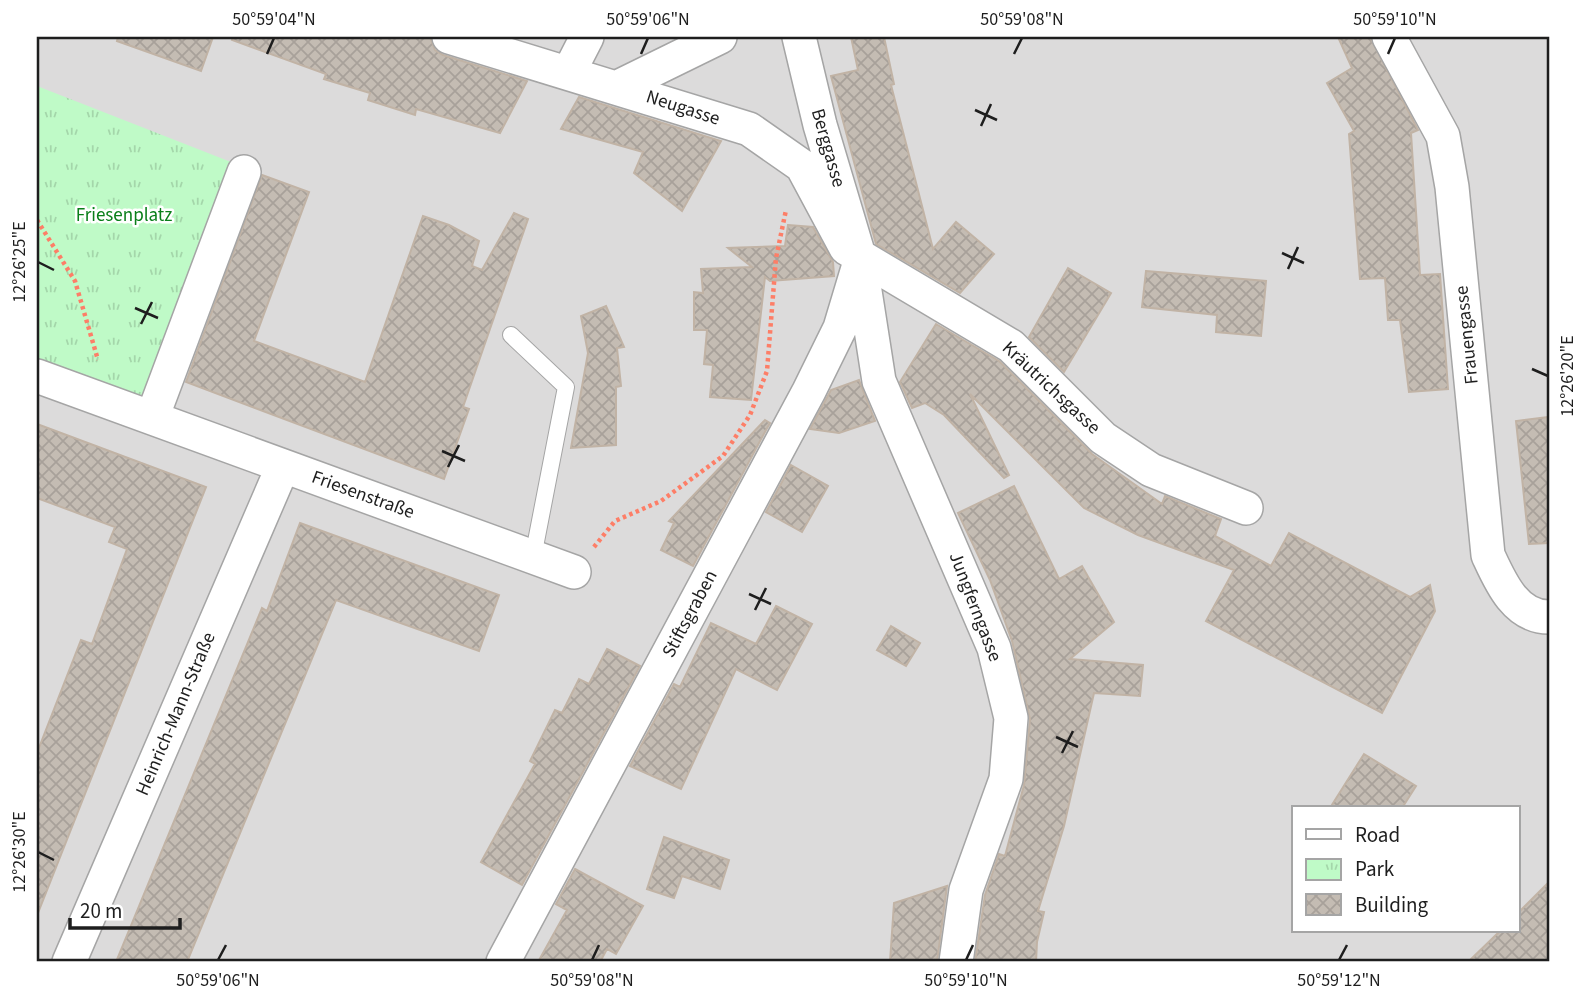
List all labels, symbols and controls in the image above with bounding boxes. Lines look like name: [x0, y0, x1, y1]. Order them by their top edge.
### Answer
text: 50°59'04"N: [232, 7, 316, 32]
text: 50°59'06"N: [606, 7, 690, 32]
text: 50°59'08"N: [980, 7, 1064, 32]
text: 50°59'10"N: [1353, 7, 1437, 32]
street label: Neugasse: [643, 83, 723, 133]
street label: Berggasse: [804, 105, 852, 191]
park label: Friesenplatz: [76, 202, 172, 229]
text: 12°26'25"E: [7, 221, 32, 303]
street label: Frauengasse: [1448, 284, 1486, 386]
street label: Kräutrichsgasse: [996, 335, 1106, 441]
text: 12°26'20"E: [1555, 335, 1580, 417]
street label: Friesenstraße: [308, 464, 418, 526]
street label: Jungferngasse: [942, 548, 1008, 666]
street label: Stiftsgraben: [656, 566, 724, 662]
street label: Heinrich-Mann-Straße: [129, 628, 223, 800]
legend: [1292, 806, 1520, 932]
text: 12°26'30"E: [7, 811, 32, 893]
text: Road: [1355, 820, 1400, 850]
text: Park: [1355, 854, 1395, 884]
scale bar: [70, 887, 180, 931]
text: Building: [1355, 890, 1429, 920]
text: 20 m: [80, 896, 122, 926]
text: 50°59'06"N: [176, 968, 260, 993]
text: 50°59'08"N: [550, 968, 634, 993]
text: 50°59'10"N: [924, 968, 1008, 993]
text: 50°59'12"N: [1297, 968, 1381, 993]

